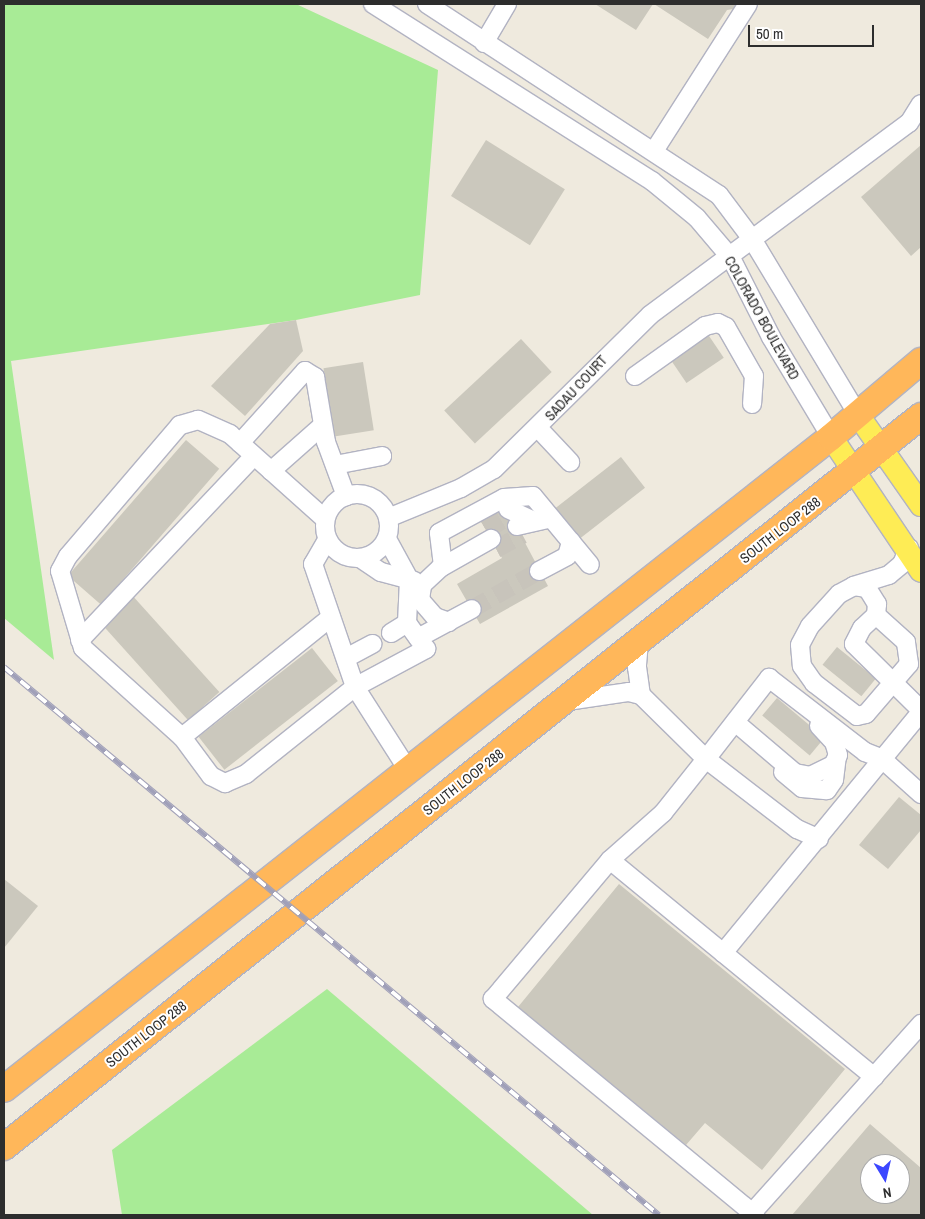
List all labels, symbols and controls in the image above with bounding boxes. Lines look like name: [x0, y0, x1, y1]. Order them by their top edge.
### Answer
scale bar: [750, 15, 876, 47]
text: 50 m: [756, 23, 783, 44]
street label: COLORADO BOULEVARD: [721, 253, 803, 383]
street label: SADAU COURT: [541, 352, 611, 424]
street label: SOUTH LOOP 288: [736, 493, 824, 567]
street label: SOUTH LOOP 288: [419, 745, 507, 819]
street label: SOUTH LOOP 288: [102, 997, 190, 1071]
north arrow: [860, 1154, 910, 1204]
text: N: [882, 1183, 893, 1202]

